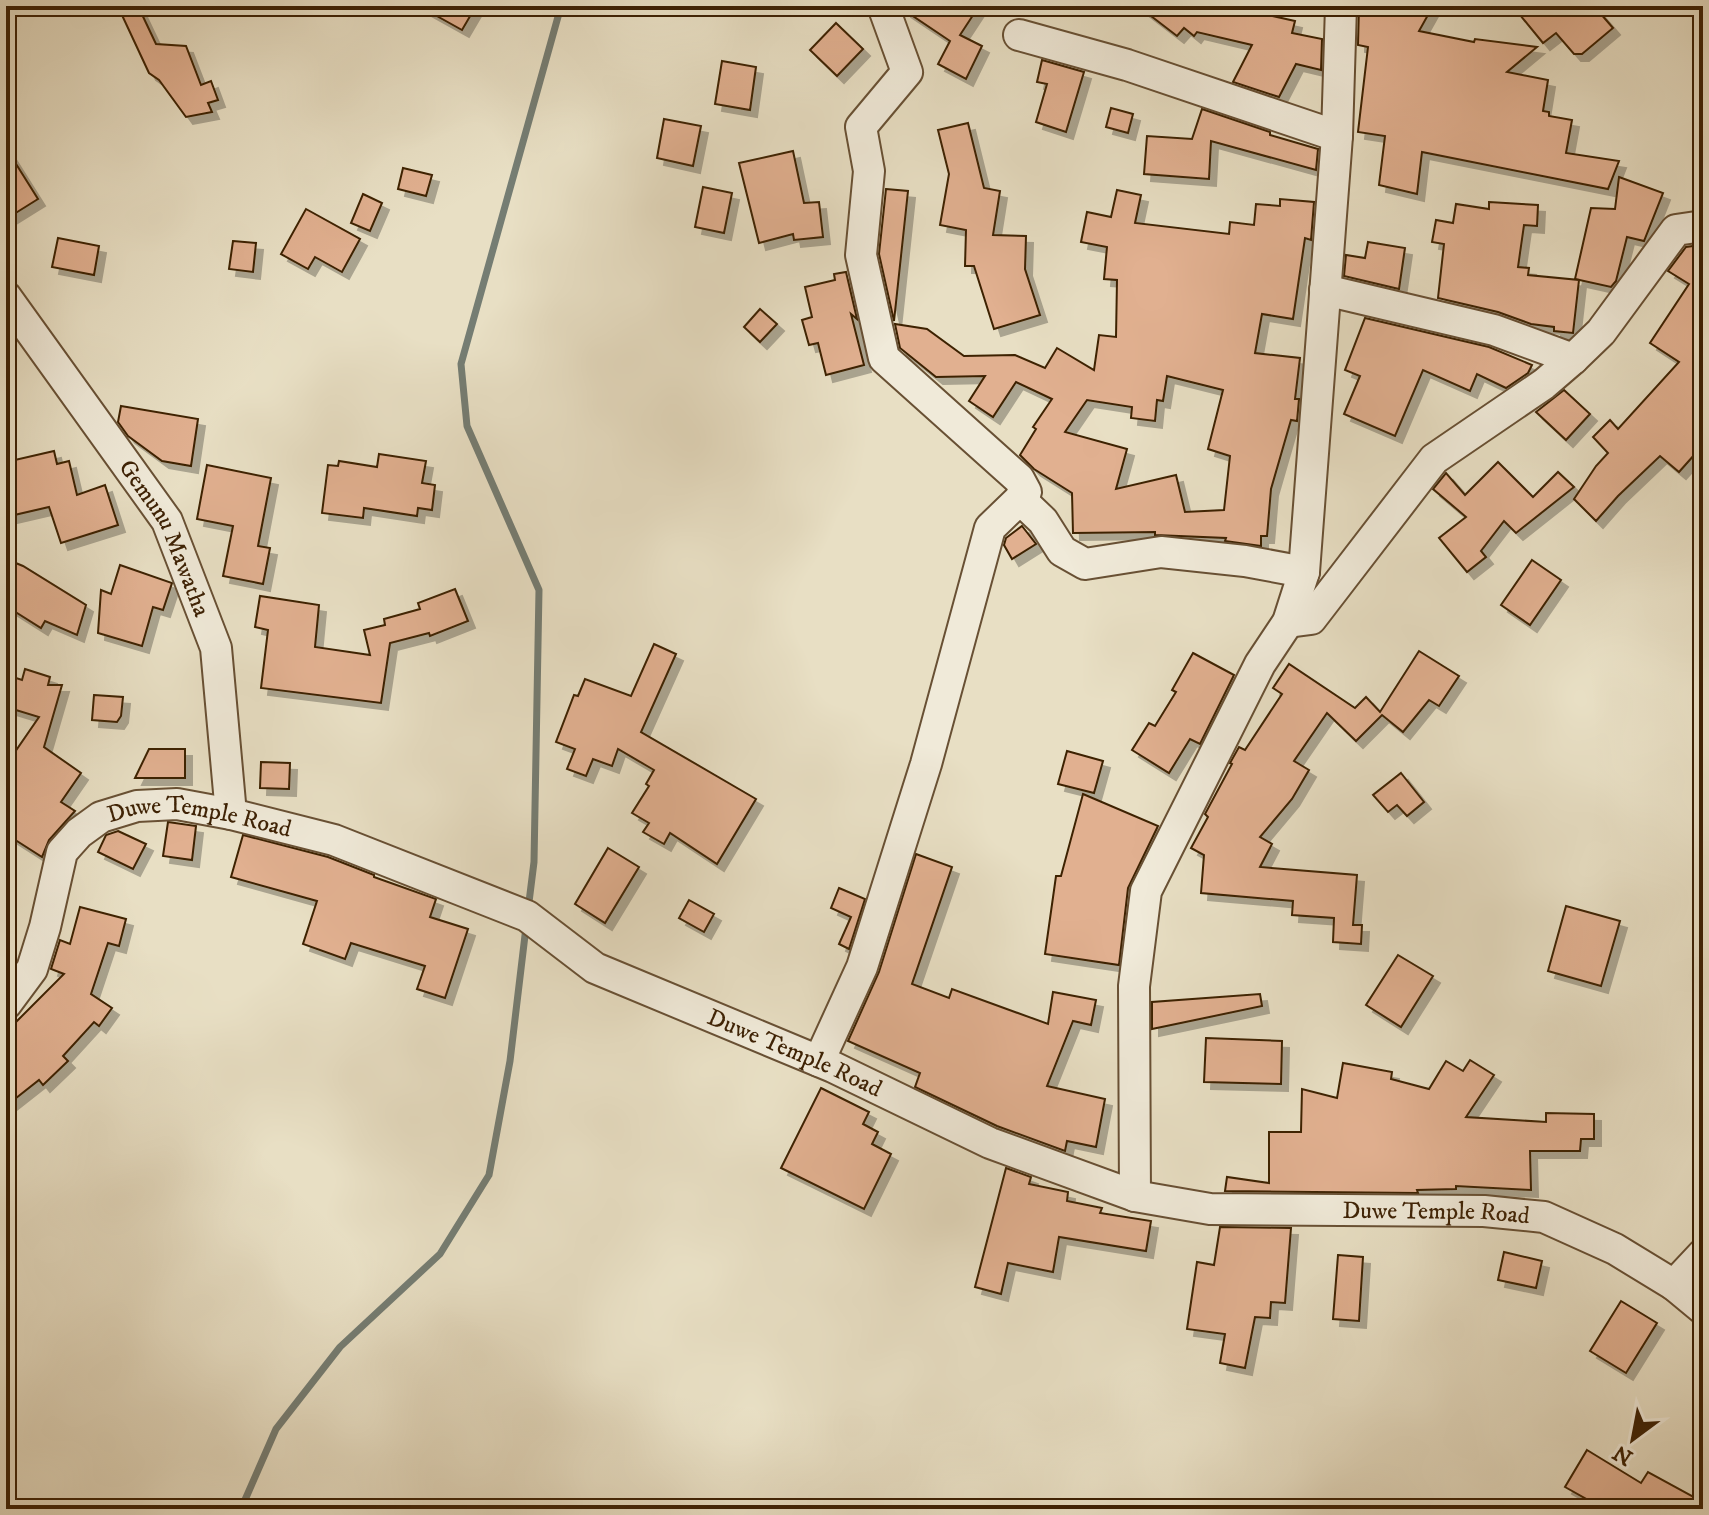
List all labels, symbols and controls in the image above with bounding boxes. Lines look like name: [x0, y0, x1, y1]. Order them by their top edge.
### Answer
street label: Gemunu Mawatha: [112, 454, 217, 622]
street label: Duwe Temple Road: [104, 790, 295, 845]
street label: Duwe Temple Road: [703, 1002, 887, 1104]
street label: Duwe Temple Road: [1342, 1196, 1531, 1232]
north arrow: [1593, 1399, 1673, 1479]
text: N: [1608, 1438, 1638, 1471]

